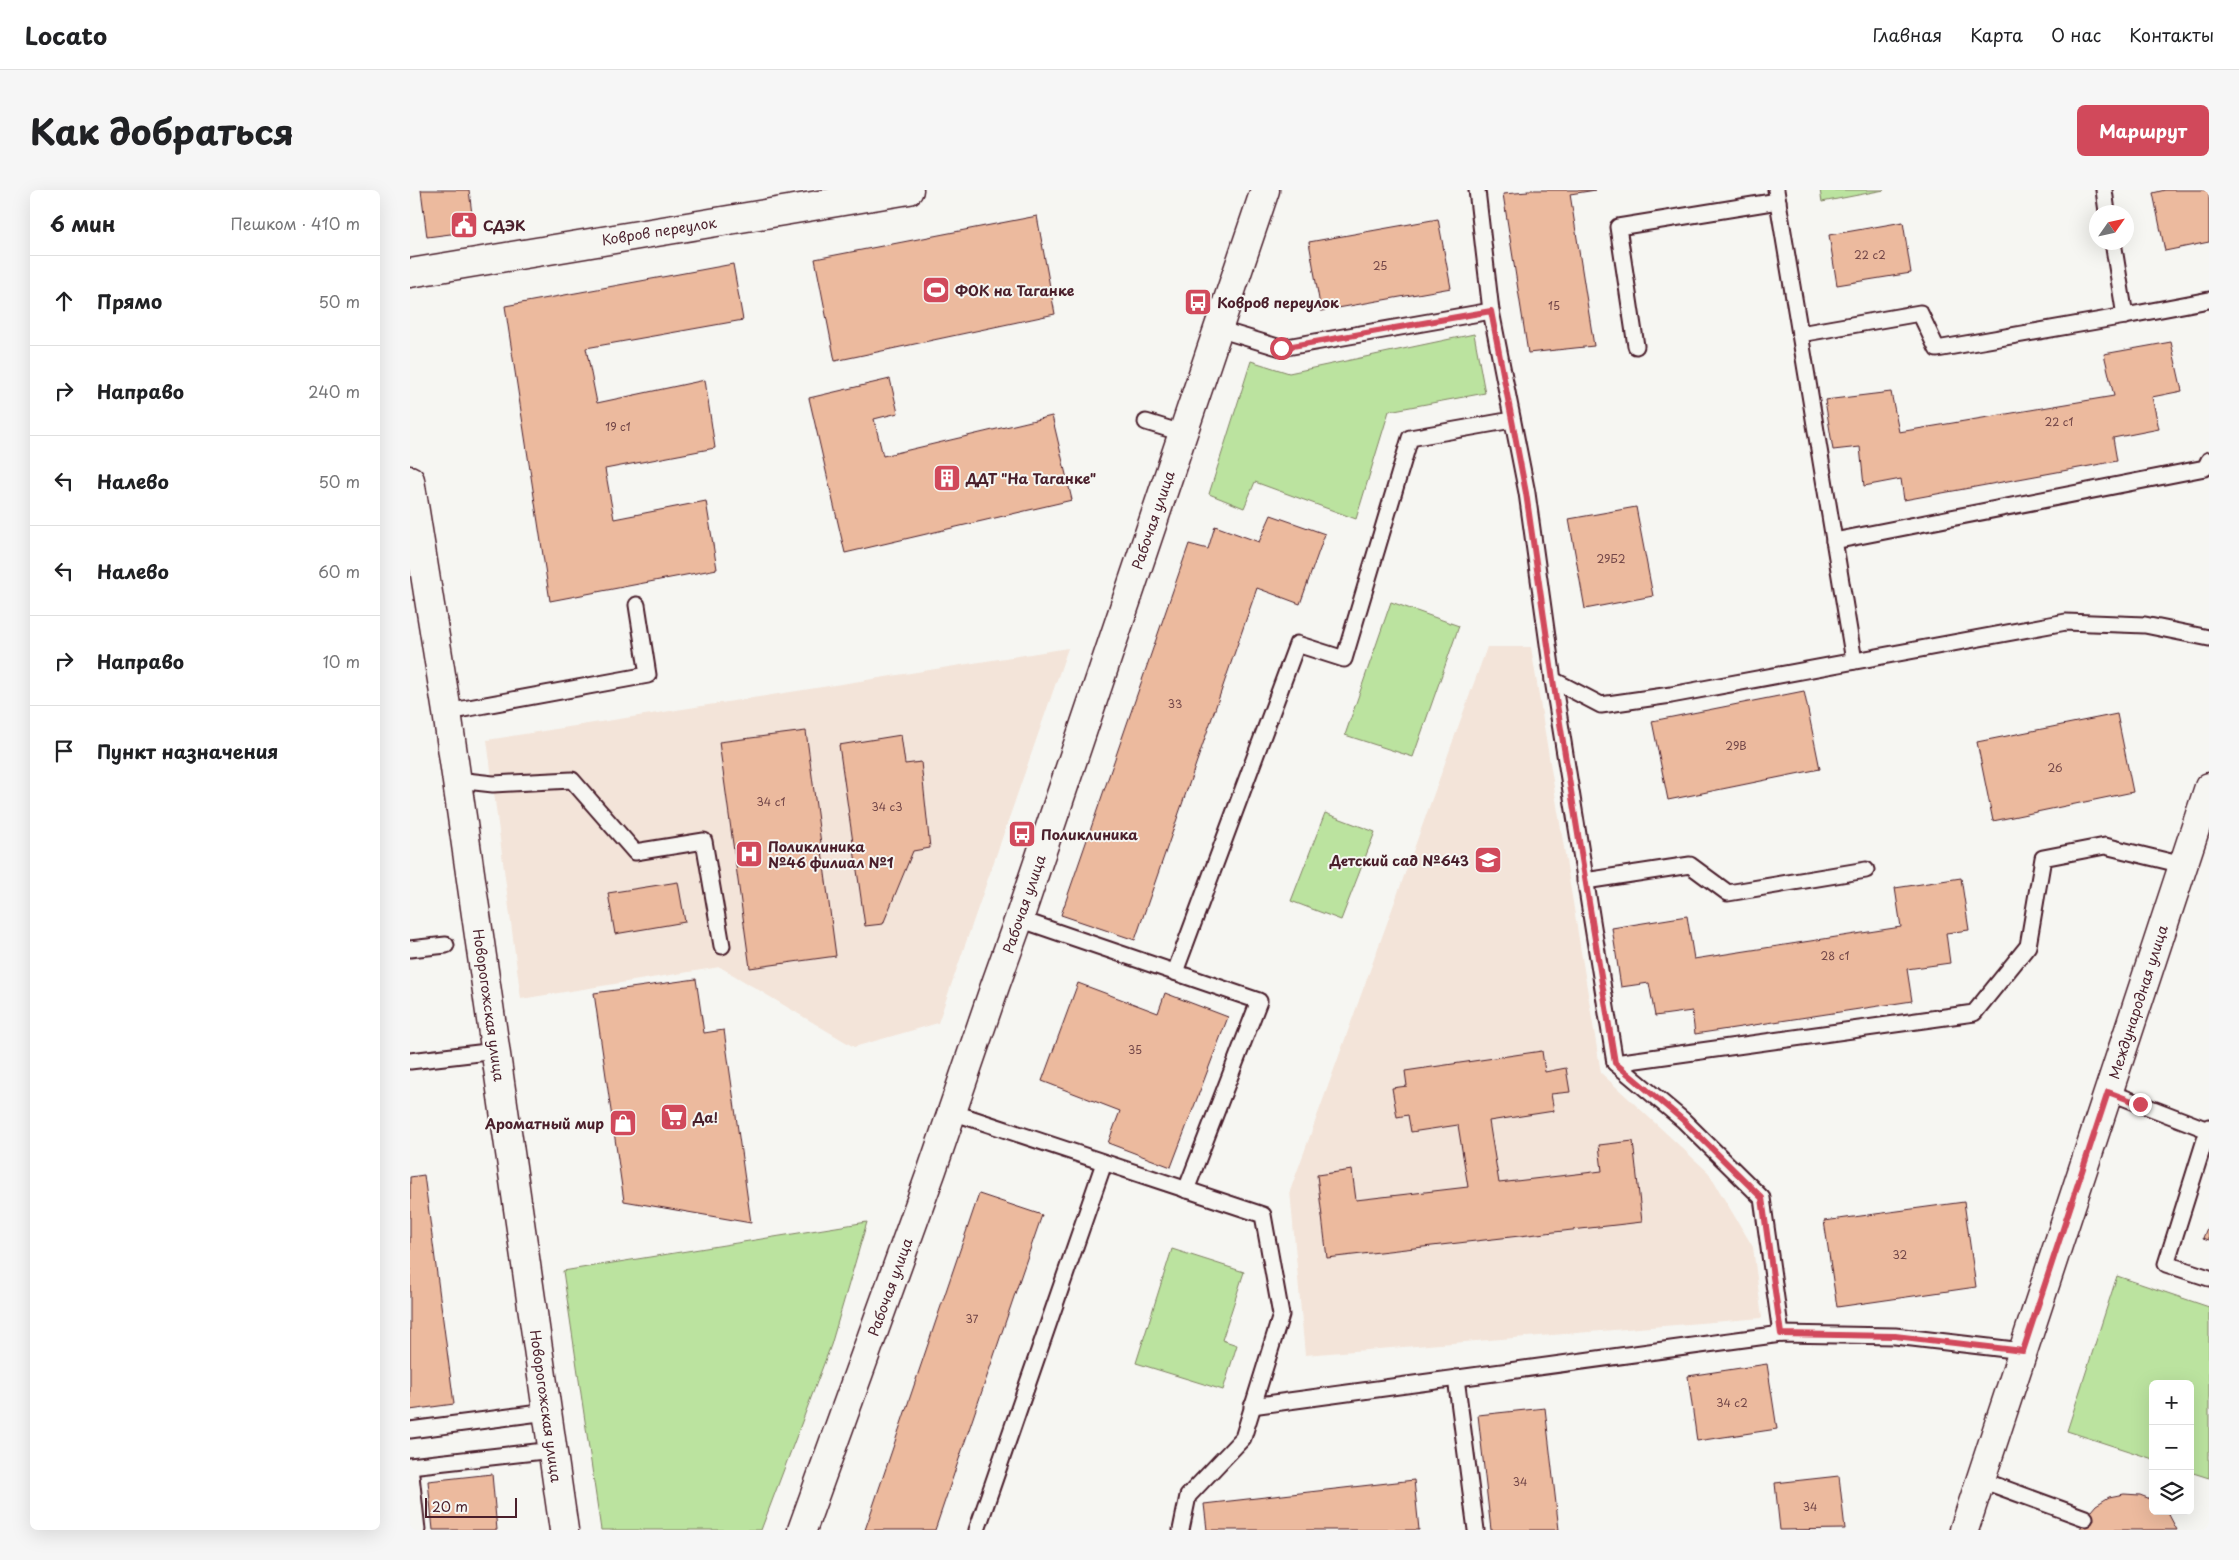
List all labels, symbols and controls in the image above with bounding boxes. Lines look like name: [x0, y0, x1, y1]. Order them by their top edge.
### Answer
text: Locato: [25, 17, 107, 53]
text: Главная: [1873, 21, 1942, 48]
text: Карта: [1970, 21, 2023, 48]
text: О нас: [2051, 21, 2101, 48]
text: Контакты: [2129, 21, 2214, 48]
text: Как добраться: [30, 104, 294, 157]
button: Маршрут: [2077, 105, 2209, 156]
north arrow: [2089, 205, 2134, 250]
text: 6 мин: [50, 207, 116, 239]
public building icon: СДЭК: [449, 210, 479, 240]
text: Пешком · 410 m: [231, 211, 360, 235]
street label: Ковров переулок: [600, 211, 719, 250]
place label: СДЭК: [483, 215, 526, 236]
house number: 22 с2: [1854, 246, 1886, 263]
house number: 25: [1373, 257, 1387, 274]
sports icon: ФОК на Таганке: [921, 275, 951, 305]
place label: ФОК на Таганке: [955, 280, 1075, 301]
icon: ahead: [50, 287, 78, 315]
text: Прямо: [97, 287, 162, 315]
bus stop icon: Ковров переулок: [1183, 287, 1213, 317]
text: 50 m: [319, 289, 360, 313]
place label: Ковров переулок: [1217, 292, 1339, 313]
house number: 15: [1548, 297, 1560, 314]
route start: [1270, 337, 1293, 360]
icon: right: [50, 377, 78, 405]
text: Направо: [97, 377, 184, 405]
text: 240 m: [308, 379, 360, 403]
house number: 22 с1: [2044, 413, 2074, 430]
house number: 19 с1: [605, 418, 631, 435]
building icon: ДДТ "На Таганке": [932, 463, 962, 493]
icon: left: [50, 467, 78, 495]
text: Налево: [97, 467, 169, 495]
place label: ДДТ "На Таганке": [965, 468, 1096, 489]
street label: Рабочая улица: [1126, 468, 1180, 572]
text: 50 m: [319, 469, 360, 493]
house number: 29Б2: [1597, 550, 1626, 567]
icon: left: [50, 557, 78, 585]
text: Налево: [97, 557, 169, 585]
text: 60 m: [318, 559, 360, 583]
icon: right: [50, 647, 78, 675]
text: Направо: [97, 647, 184, 675]
text: 10 m: [323, 649, 360, 673]
house number: 33: [1168, 695, 1182, 712]
icon: arrive: [50, 737, 78, 765]
text: Пункт назначения: [97, 737, 278, 765]
house number: 29В: [1725, 737, 1747, 754]
house number: 26: [2047, 759, 2063, 776]
house number: 34 с1: [757, 793, 785, 810]
house number: 34 с3: [871, 798, 903, 815]
bus stop icon: Поликлиника: [1007, 819, 1037, 849]
place label: Поликлиника: [1041, 824, 1138, 845]
place label: Поликлиника №46 филиал №1: [768, 836, 894, 873]
hospital icon: Поликлиника №46 филиал №1: [734, 839, 764, 869]
school or university icon: Детский сад №643: [1473, 845, 1503, 875]
place label: Детский сад №643: [1329, 850, 1469, 871]
street label: Рабочая улица: [997, 852, 1051, 956]
street label: Международная улица: [2103, 922, 2173, 1082]
street label: Новорогожская улица: [468, 927, 510, 1083]
house number: 28 с1: [1821, 947, 1849, 964]
house number: 35: [1128, 1041, 1142, 1058]
route end: [2129, 1093, 2152, 1116]
supermarket icon: Да!: [659, 1102, 689, 1132]
place label: Да!: [692, 1107, 718, 1128]
shop icon: Ароматный мир: [608, 1108, 638, 1138]
place label: Ароматный мир: [484, 1113, 604, 1134]
street label: Рабочая улица: [863, 1235, 918, 1339]
house number: 32: [1893, 1246, 1908, 1263]
house number: 37: [966, 1310, 979, 1327]
street label: Новорогожская улица: [525, 1328, 567, 1484]
map controls: [2149, 1380, 2194, 1515]
button: +: [2149, 1380, 2194, 1425]
house number: 34 с2: [1716, 1394, 1748, 1411]
button: −: [2149, 1425, 2194, 1470]
button: layers: [2149, 1470, 2194, 1515]
house number: 34: [1513, 1473, 1527, 1490]
scale bar: [425, 1495, 518, 1518]
text: 20 m: [432, 1496, 468, 1517]
house number: 34: [1803, 1498, 1817, 1515]

